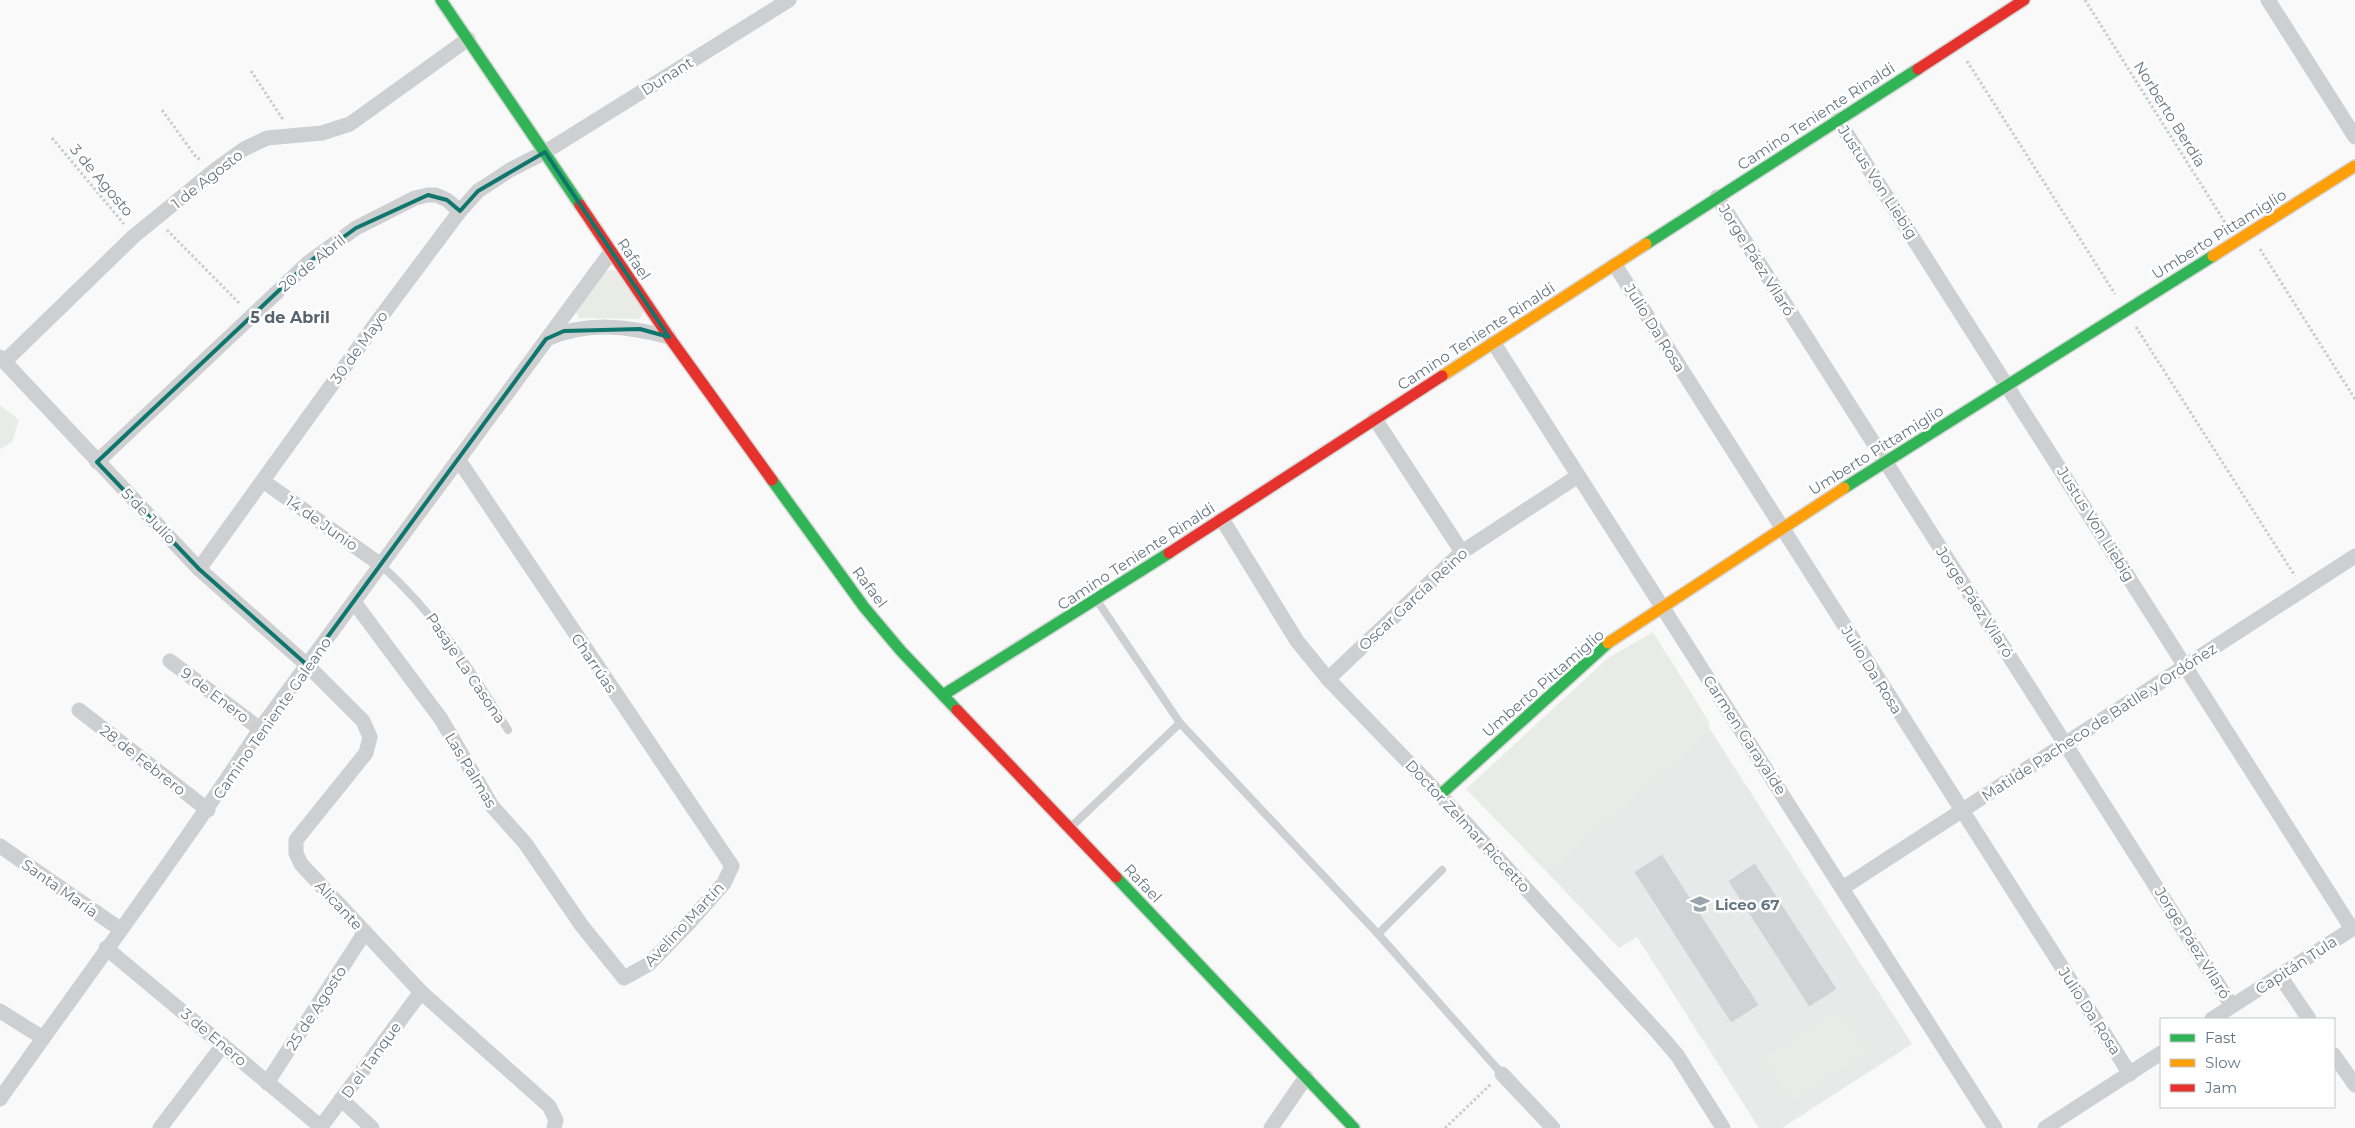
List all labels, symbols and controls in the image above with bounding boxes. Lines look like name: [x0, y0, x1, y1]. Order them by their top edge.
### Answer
street label: Dunant: [637, 53, 697, 99]
street label: Norberto Berdía: [2130, 57, 2210, 171]
street label: Camino Teniente Rinaldi: [1734, 58, 1898, 174]
street label: Justus Von Liebig: [1834, 121, 1922, 242]
street label: 3 de Agosto: [66, 140, 138, 220]
street label: 1 de Agosto: [168, 145, 246, 213]
street label: Umberto Pittamiglio: [2148, 185, 2290, 283]
street label: Jorge Páez Vilaró: [1714, 200, 1799, 319]
street label: 20 de Abril: [275, 230, 349, 296]
street label: Rafael: [613, 234, 655, 284]
street label: Camino Teniente Rinaldi: [1394, 278, 1558, 394]
street label: Julio Da Rosa: [1620, 279, 1690, 376]
street label: 30 de Mayo: [326, 307, 392, 387]
district label: 5 de Abril: [250, 308, 330, 327]
street label: Umberto Pittamiglio: [1805, 401, 1947, 499]
street label: Justus Von Liebig: [2052, 462, 2139, 585]
street label: 5 de Julio: [118, 484, 180, 548]
street label: 14 de Junio: [282, 491, 362, 555]
street label: Camino Teniente Rinaldi: [1054, 498, 1218, 614]
street label: Jorge Páez Vilaró: [1932, 542, 2018, 661]
street label: Oscar García Reino: [1355, 544, 1471, 654]
street label: Rafael: [848, 563, 892, 611]
street label: Pasaje La Casona: [422, 609, 510, 727]
street label: Julio Da Rosa: [1837, 621, 1907, 718]
street label: Umberto Pittamiglio: [1478, 625, 1608, 741]
street label: Charrúas: [567, 630, 621, 696]
street label: Camino Teniente Galeano: [209, 633, 335, 803]
street label: Matilde Pacheco de Batlle y Ordóñez: [1978, 639, 2220, 805]
street label: 9 de Enero: [177, 663, 253, 727]
street label: Carmen Garayalde: [1699, 672, 1791, 798]
street label: 28 de Febrero: [96, 721, 190, 799]
street label: Las Palmas: [441, 729, 501, 811]
street label: Doctor Zelmar Riccetto: [1402, 756, 1534, 896]
street label: Santa María: [18, 855, 102, 921]
street label: Rafael: [1120, 860, 1166, 906]
street label: Alicante: [311, 876, 367, 934]
street label: Avelino Martín: [640, 878, 728, 970]
street label: Jorge Páez Vilaró: [2150, 883, 2235, 1002]
school or university icon: Liceo 67: [1689, 893, 1711, 915]
place label: Liceo 67: [1715, 895, 1780, 914]
street label: Capitán Tula: [2252, 932, 2340, 998]
street label: 25 de Agosto: [282, 962, 350, 1054]
street label: Julio Da Rosa: [2054, 963, 2125, 1058]
street label: 3 de Enero: [177, 1004, 251, 1070]
street label: D el Tanque: [337, 1018, 405, 1102]
legend: [2160, 1018, 2335, 1108]
text: Fast: [2205, 1028, 2236, 1047]
text: Slow: [2205, 1053, 2241, 1072]
text: Jam: [2204, 1078, 2237, 1097]

